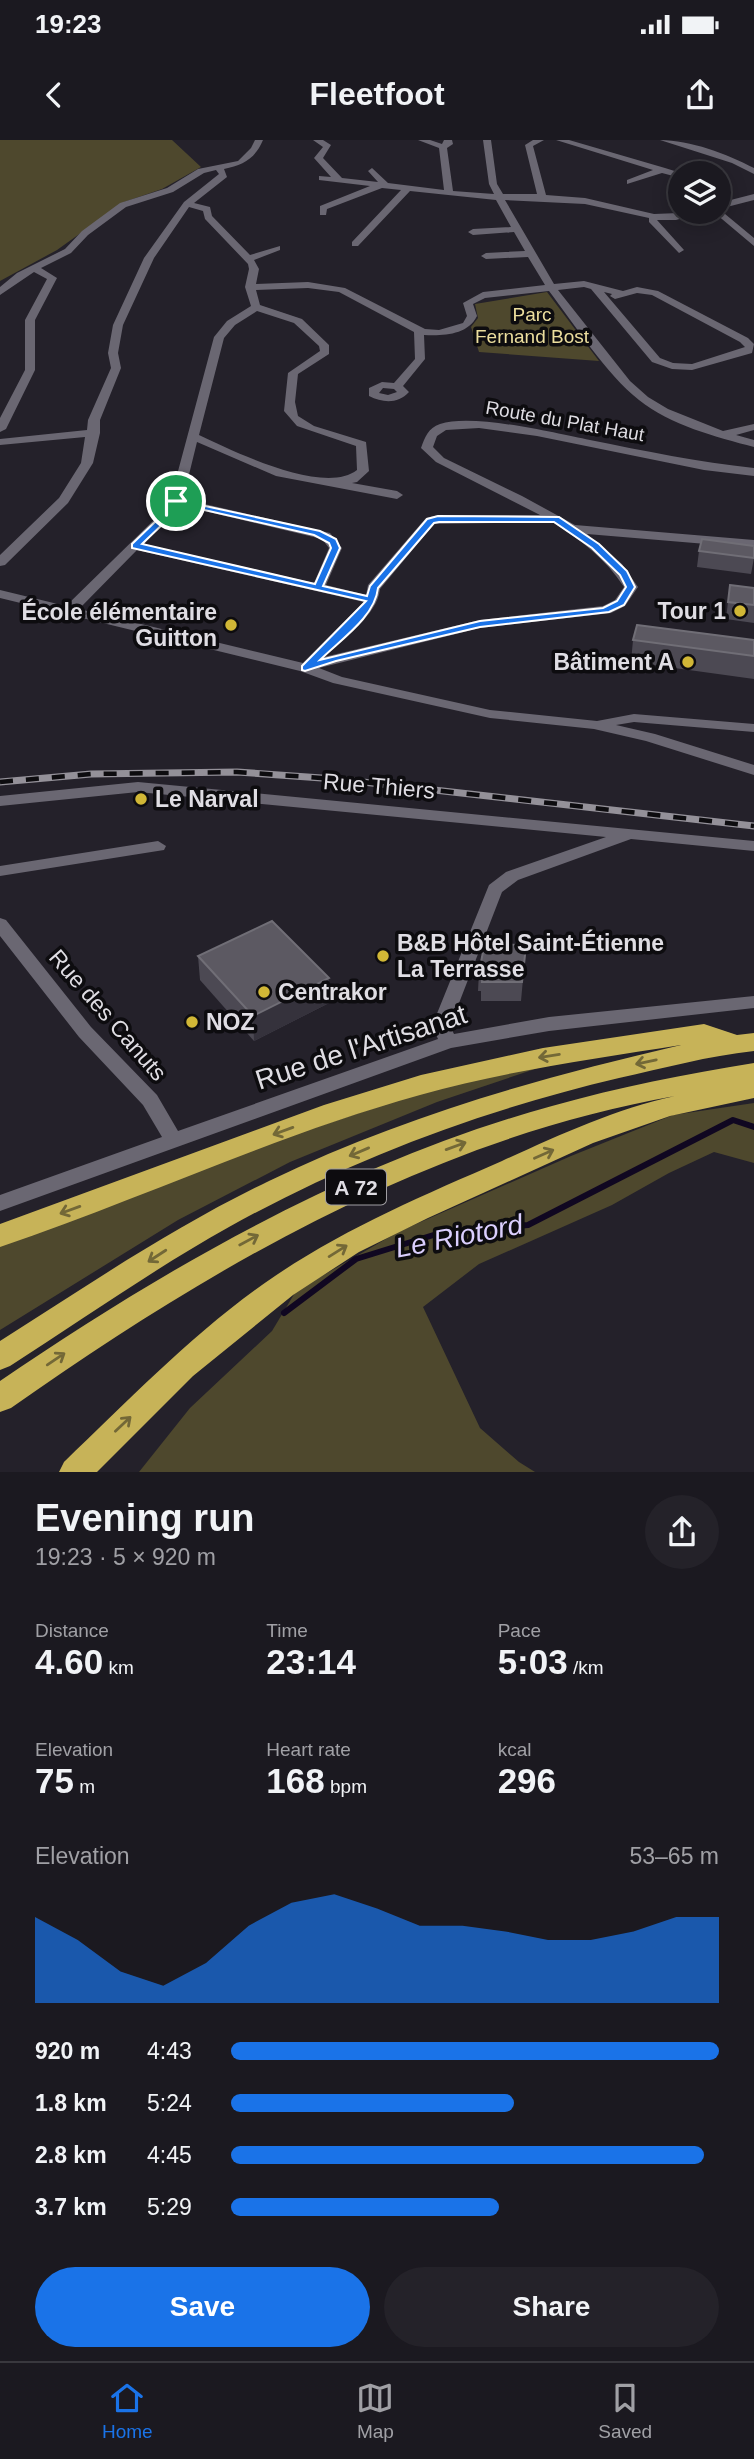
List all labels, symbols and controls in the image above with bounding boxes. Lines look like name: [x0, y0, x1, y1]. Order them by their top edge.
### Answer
text: 19:23: [35, 9, 102, 39]
icon: back: [35, 76, 73, 114]
text: Fleetfoot: [309, 76, 445, 112]
icon: share: [681, 76, 719, 114]
map controls: [668, 161, 731, 224]
button: layers: [668, 161, 731, 224]
park label: Parc Fernand Bost: [475, 304, 590, 347]
street label: Route du Plat Haut: [484, 397, 647, 445]
pin: [146, 471, 206, 531]
icon: arrive: [157, 482, 195, 520]
place label: École élémentaire Guitton: [21, 598, 217, 651]
place label: Tour 1: [657, 598, 726, 624]
marker: Tour 1: [732, 603, 748, 619]
marker: École élémentaire Guitton: [223, 617, 239, 633]
place label: Bâtiment A: [553, 649, 674, 675]
marker: Bâtiment A: [680, 654, 696, 670]
street label: Rue Thiers: [322, 768, 436, 804]
place label: Le Narval: [155, 786, 259, 812]
marker: Le Narval: [133, 791, 149, 807]
place label: B&B Hôtel Saint-Étienne La Terrasse: [397, 929, 664, 982]
street label: Rue des Canuts: [44, 944, 172, 1086]
marker: B&B Hôtel Saint-Étienne La Terrasse: [375, 948, 391, 964]
place label: Centrakor: [278, 979, 387, 1005]
marker: Centrakor: [256, 984, 272, 1000]
street label: Rue de l'Artisanat: [252, 998, 471, 1096]
place label: NOZ: [206, 1009, 255, 1035]
marker: NOZ: [184, 1014, 200, 1030]
one-way arrow: [538, 1050, 561, 1064]
one-way arrow: [635, 1056, 658, 1070]
one-way arrow: [272, 1125, 294, 1138]
one-way arrow: [445, 1139, 467, 1151]
one-way arrow: [349, 1147, 370, 1160]
one-way arrow: [533, 1147, 554, 1160]
road number: A 72: [326, 1170, 386, 1204]
one-way arrow: [59, 1205, 81, 1217]
water label: Le Riotord: [393, 1208, 527, 1264]
one-way arrow: [239, 1233, 259, 1247]
one-way arrow: [328, 1244, 348, 1258]
one-way arrow: [147, 1249, 167, 1263]
one-way arrow: [46, 1352, 65, 1367]
one-way arrow: [115, 1415, 132, 1432]
button: share: [645, 1495, 719, 1569]
text: Evening run: [35, 1497, 255, 1539]
text: 19:23 · 5 × 920 m: [35, 1544, 216, 1570]
text: Distance: [35, 1620, 109, 1641]
text: Time: [266, 1620, 308, 1641]
text: Pace: [498, 1620, 541, 1641]
text: 4.60: [35, 1642, 103, 1681]
text: 23:14: [266, 1642, 356, 1681]
text: 5:03: [498, 1642, 568, 1681]
text: km: [103, 1657, 134, 1678]
text: /km: [568, 1657, 604, 1678]
text: Elevation: [35, 1739, 113, 1760]
text: Heart rate: [266, 1739, 351, 1760]
text: kcal: [498, 1739, 531, 1760]
text: 75: [35, 1761, 74, 1800]
text: 168: [266, 1761, 325, 1800]
text: 296: [498, 1761, 556, 1800]
text: m: [74, 1776, 95, 1797]
text: bpm: [325, 1776, 367, 1797]
text: Elevation: [35, 1843, 130, 1869]
text: 53–65 m: [629, 1843, 719, 1869]
text: 920 m: [35, 2038, 100, 2064]
text: 4:43: [147, 2038, 192, 2064]
text: 1.8 km: [35, 2090, 107, 2116]
text: 5:24: [147, 2090, 192, 2116]
text: 2.8 km: [35, 2142, 107, 2168]
text: 4:45: [147, 2142, 192, 2168]
text: 3.7 km: [35, 2194, 107, 2220]
text: 5:29: [147, 2194, 192, 2220]
button: Save: [35, 2267, 370, 2347]
button: Share: [384, 2267, 719, 2347]
tab: Home: [102, 2379, 153, 2443]
tab: Map: [356, 2379, 394, 2443]
tab: Saved: [598, 2379, 652, 2443]

